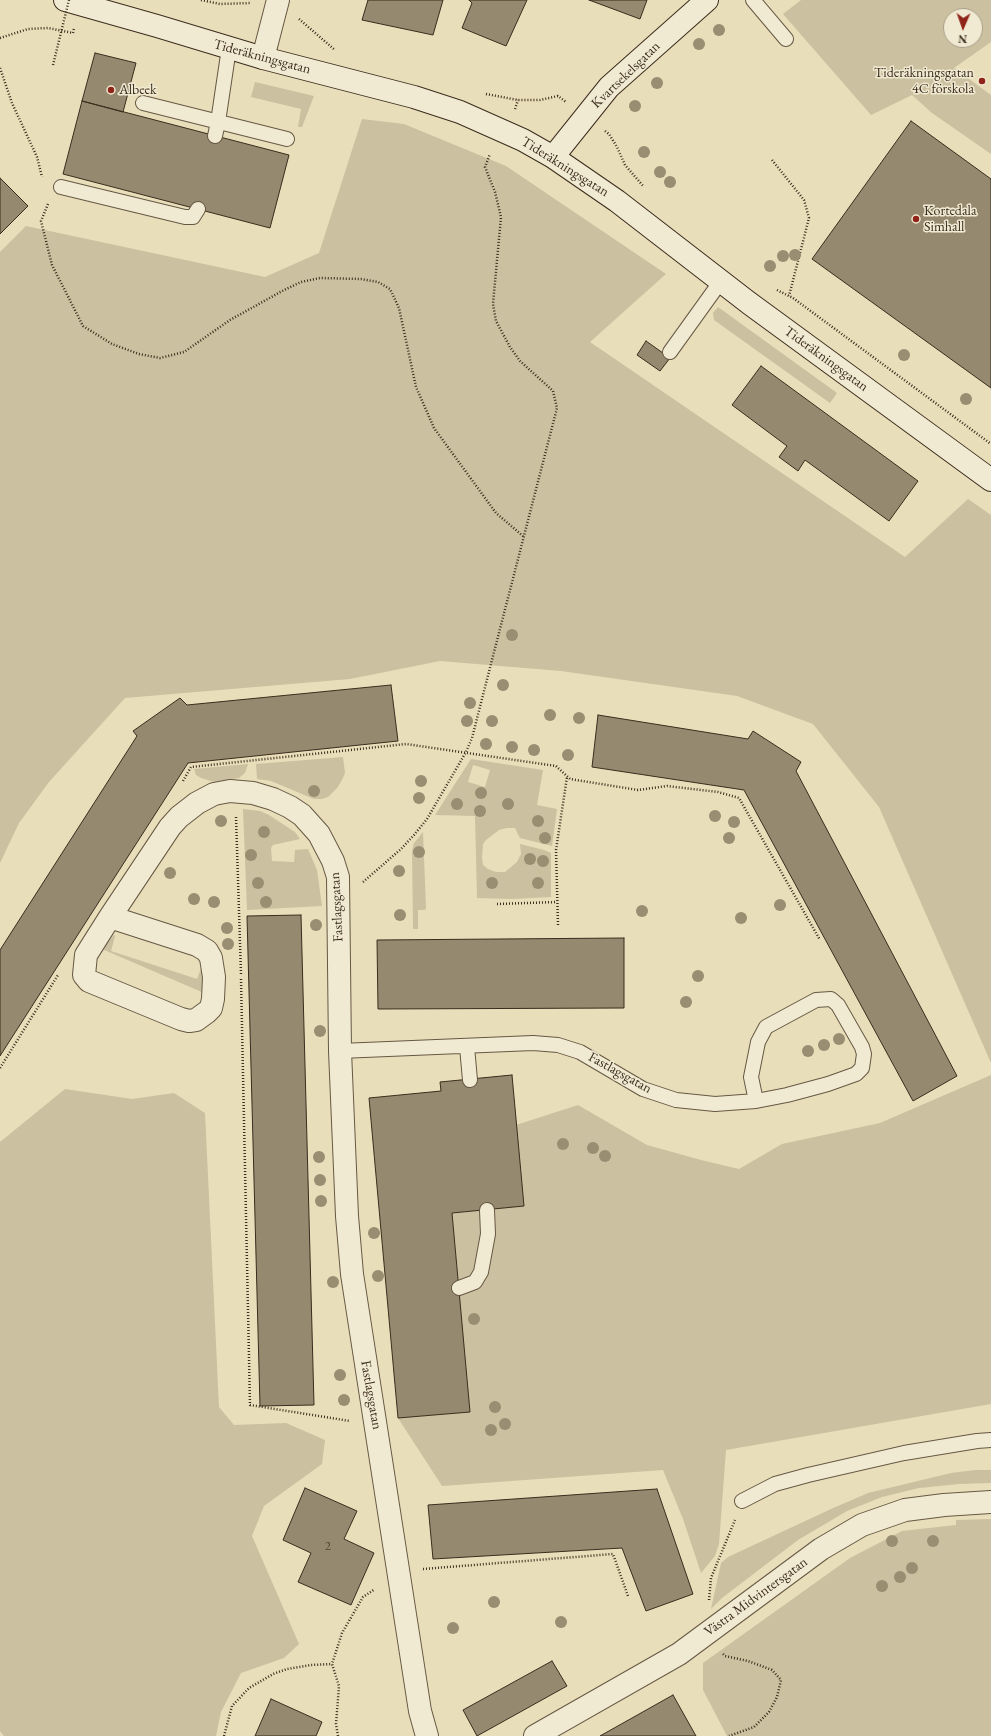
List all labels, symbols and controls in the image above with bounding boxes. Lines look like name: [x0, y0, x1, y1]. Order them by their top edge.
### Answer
north arrow: [943, 8, 983, 48]
text: N: [958, 32, 967, 46]
street label: Tideräkningsgatan: [212, 36, 312, 78]
street label: Kvartsekelsgatan: [588, 38, 664, 112]
place label: Tideräkningsgatan 4C förskola: [874, 65, 974, 98]
marker: Tideräkningsgatan 4C förskola: [977, 76, 987, 86]
place label: Albeek: [119, 82, 157, 98]
marker: Albeek: [106, 85, 116, 95]
street label: Tideräkningsgatan: [518, 133, 612, 201]
place label: Kortedala Simhall: [924, 203, 976, 236]
marker: Kortedala Simhall: [911, 214, 921, 224]
street label: Tideräkningsgatan: [781, 323, 871, 395]
street label: Fastlagsgatan: [327, 872, 347, 942]
street label: Fastlagsgatan: [585, 1049, 655, 1097]
street label: Fastlagsgatan: [357, 1359, 385, 1431]
house number: 2: [325, 1540, 331, 1554]
street label: Västra Midvintersgatan: [701, 1554, 811, 1640]

